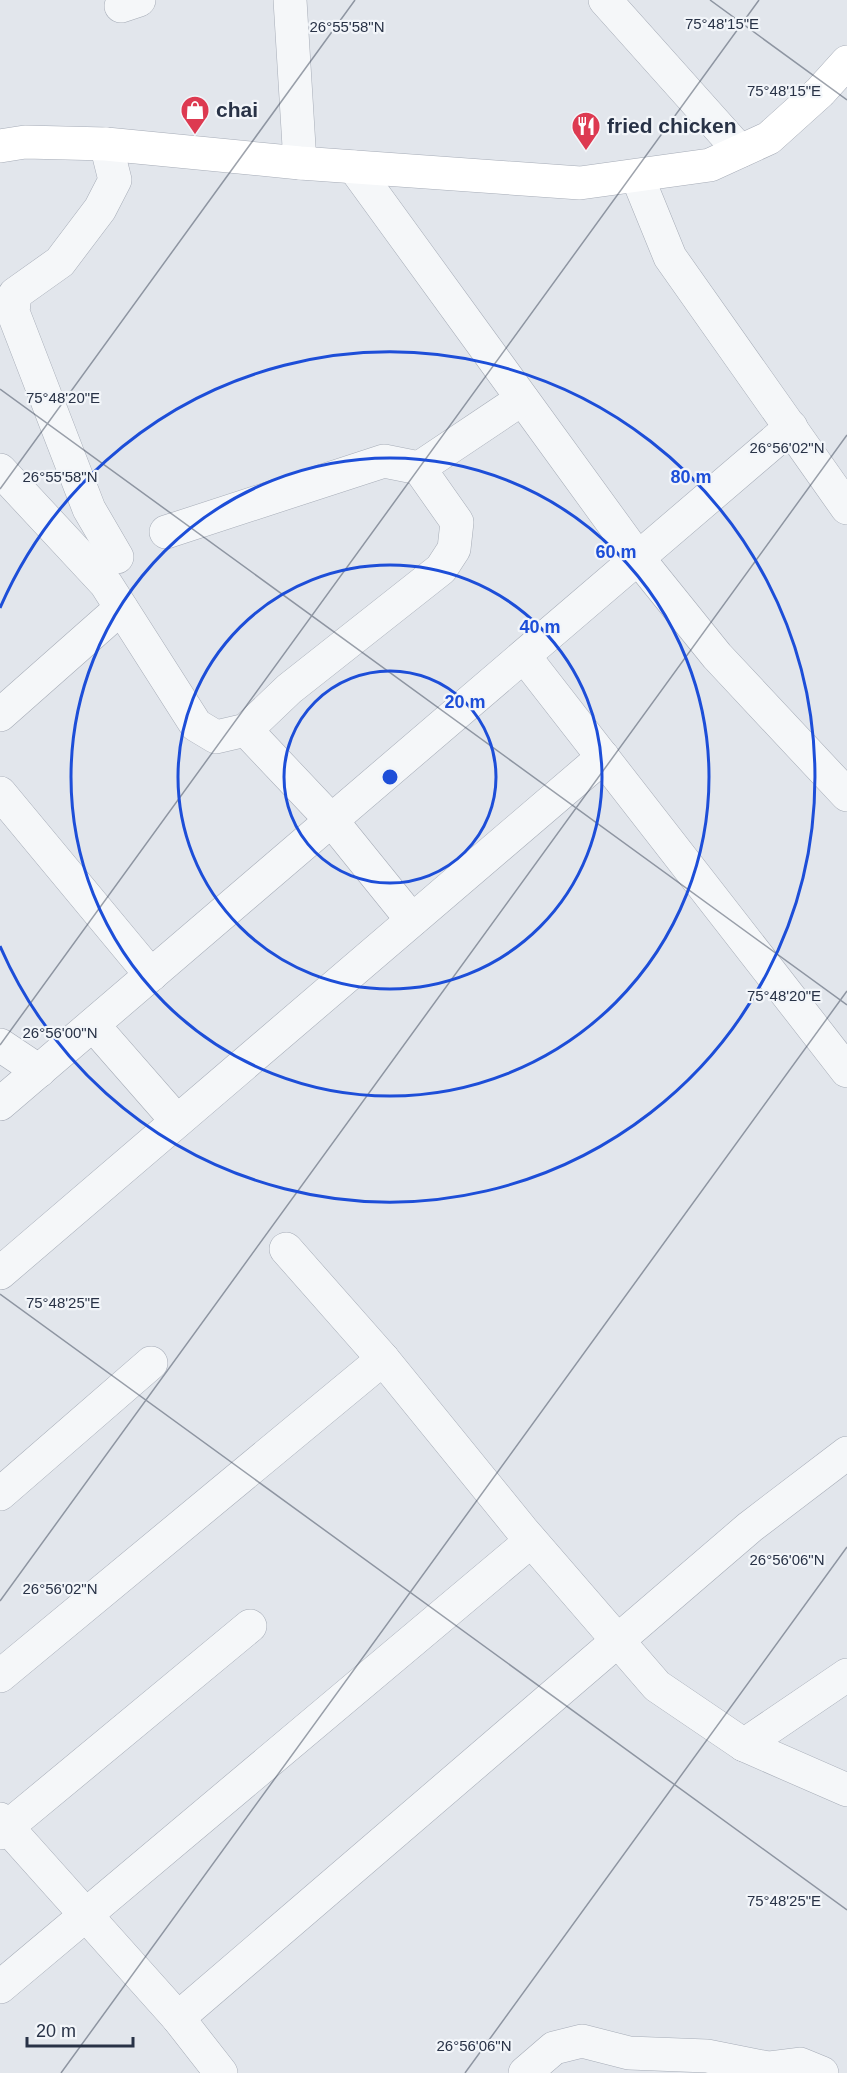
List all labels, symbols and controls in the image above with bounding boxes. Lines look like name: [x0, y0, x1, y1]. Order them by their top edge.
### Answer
text: 75°48'15"E: [685, 15, 759, 32]
text: 26°55'58"N: [309, 18, 385, 35]
text: 75°48'15"E: [747, 82, 821, 99]
shop icon: chai: [179, 94, 211, 136]
place label: chai: [216, 98, 258, 121]
restaurant icon: fried chicken: [570, 110, 602, 152]
place label: fried chicken: [607, 114, 737, 137]
text: 75°48'20"E: [26, 389, 100, 406]
text: 26°56'02"N: [749, 439, 825, 456]
text: 80 m: [670, 467, 712, 487]
text: 26°55'58"N: [22, 468, 98, 485]
text: 60 m: [595, 542, 637, 562]
text: 40 m: [519, 617, 561, 637]
text: 20 m: [444, 692, 486, 712]
centre of rings: [380, 767, 400, 787]
text: 75°48'20"E: [747, 987, 821, 1004]
text: 26°56'00"N: [22, 1024, 98, 1041]
text: 75°48'25"E: [26, 1294, 100, 1311]
text: 26°56'06"N: [749, 1551, 825, 1568]
text: 26°56'02"N: [22, 1580, 98, 1597]
text: 75°48'25"E: [747, 1892, 821, 1909]
scale bar: [27, 2010, 134, 2048]
text: 20 m: [36, 2021, 76, 2041]
text: 26°56'06"N: [436, 2037, 512, 2054]

